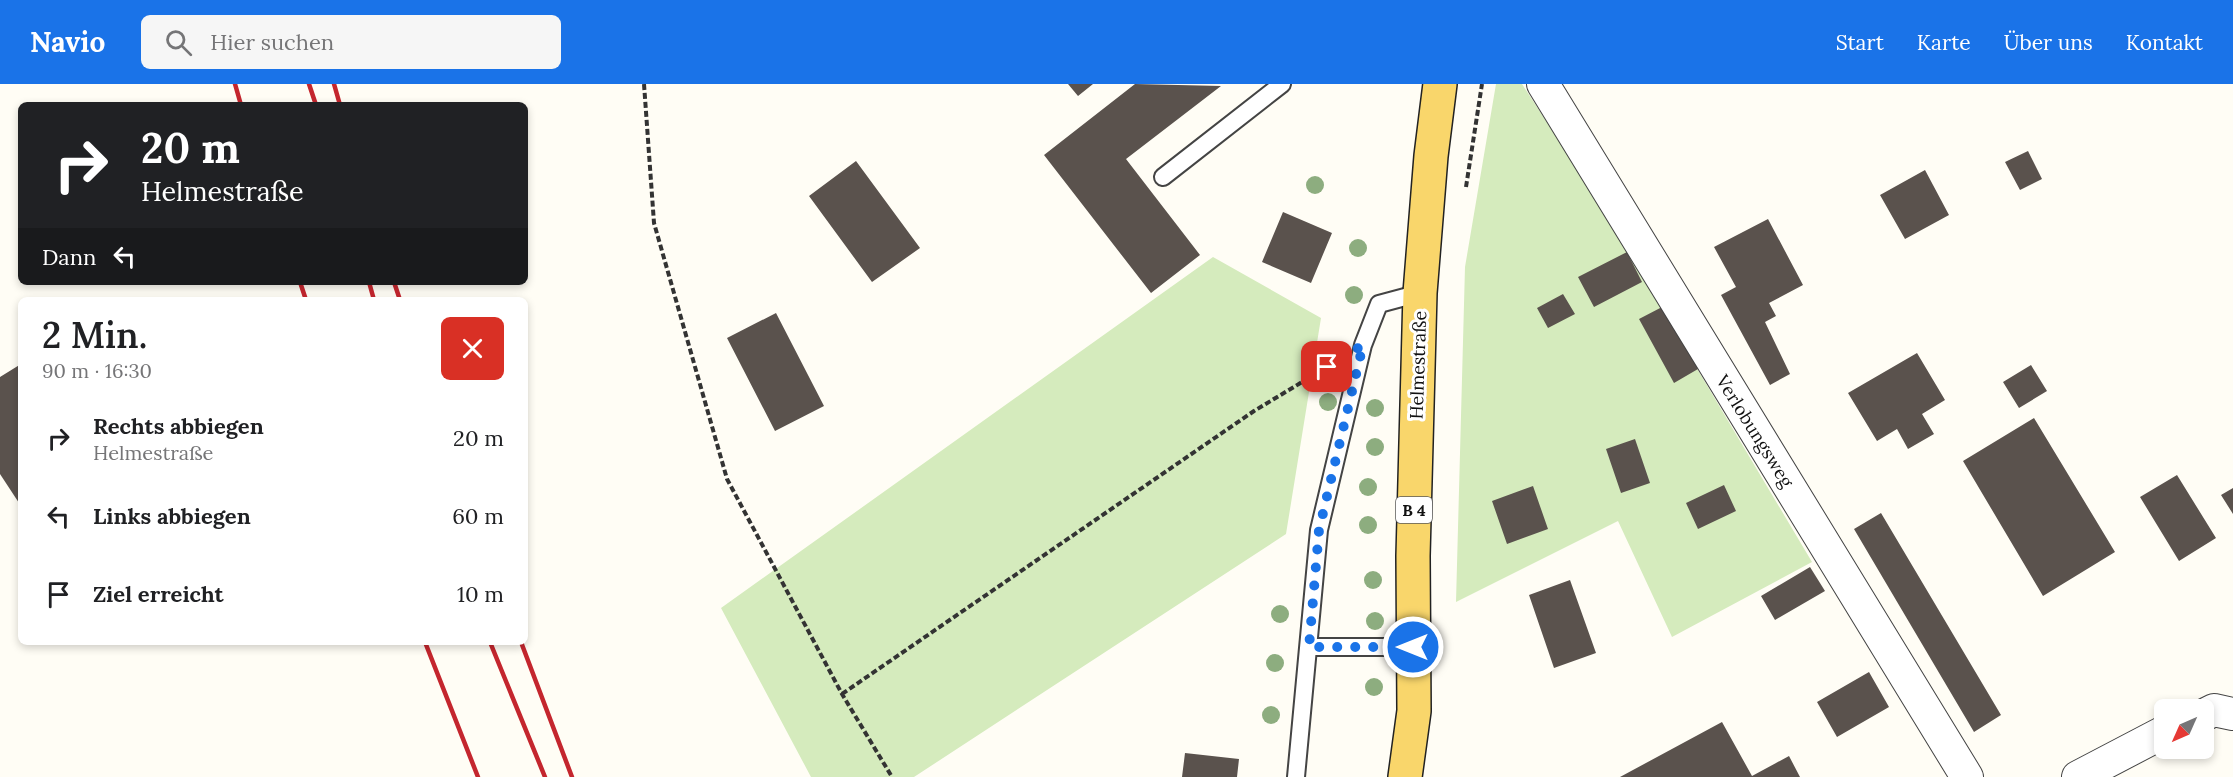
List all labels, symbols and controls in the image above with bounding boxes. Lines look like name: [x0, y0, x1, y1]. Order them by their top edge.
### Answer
search box: [141, 15, 561, 69]
text: Navio: [30, 24, 105, 60]
icon: search: [162, 26, 195, 59]
text: Hier suchen: [210, 28, 334, 56]
text: Start: [1836, 29, 1884, 56]
text: Karte: [1917, 29, 1971, 56]
text: Über uns: [2004, 29, 2093, 56]
text: Kontakt: [2126, 29, 2203, 56]
text: 20 m: [141, 121, 240, 175]
icon: right: [42, 126, 120, 204]
text: Helmestraße: [141, 174, 304, 208]
icon: left: [108, 240, 141, 273]
text: Dann: [42, 243, 96, 271]
street label: Helmestraße: [1405, 310, 1431, 420]
text: 2 Min.: [42, 312, 147, 358]
button: close: [441, 317, 504, 380]
pin: [1301, 341, 1352, 392]
icon: arrive: [1310, 350, 1343, 383]
text: 90 m · 16:30: [42, 358, 152, 383]
street label: Verlobungsweg: [1711, 370, 1799, 492]
text: Rechts abbiegen: [93, 412, 264, 440]
icon: right: [42, 422, 75, 455]
text: 20 m: [453, 424, 504, 452]
text: Helmestraße: [93, 440, 213, 465]
road number: B 4: [1396, 497, 1432, 523]
icon: left: [42, 500, 75, 533]
text: Links abbiegen: [93, 502, 251, 530]
text: 60 m: [452, 502, 504, 530]
icon: arrive: [42, 578, 75, 611]
text: Ziel erreicht: [93, 580, 224, 608]
text: 10 m: [457, 580, 504, 608]
position arrow: [1381, 615, 1445, 679]
north arrow: [2154, 699, 2214, 759]
map controls: [2154, 699, 2214, 759]

